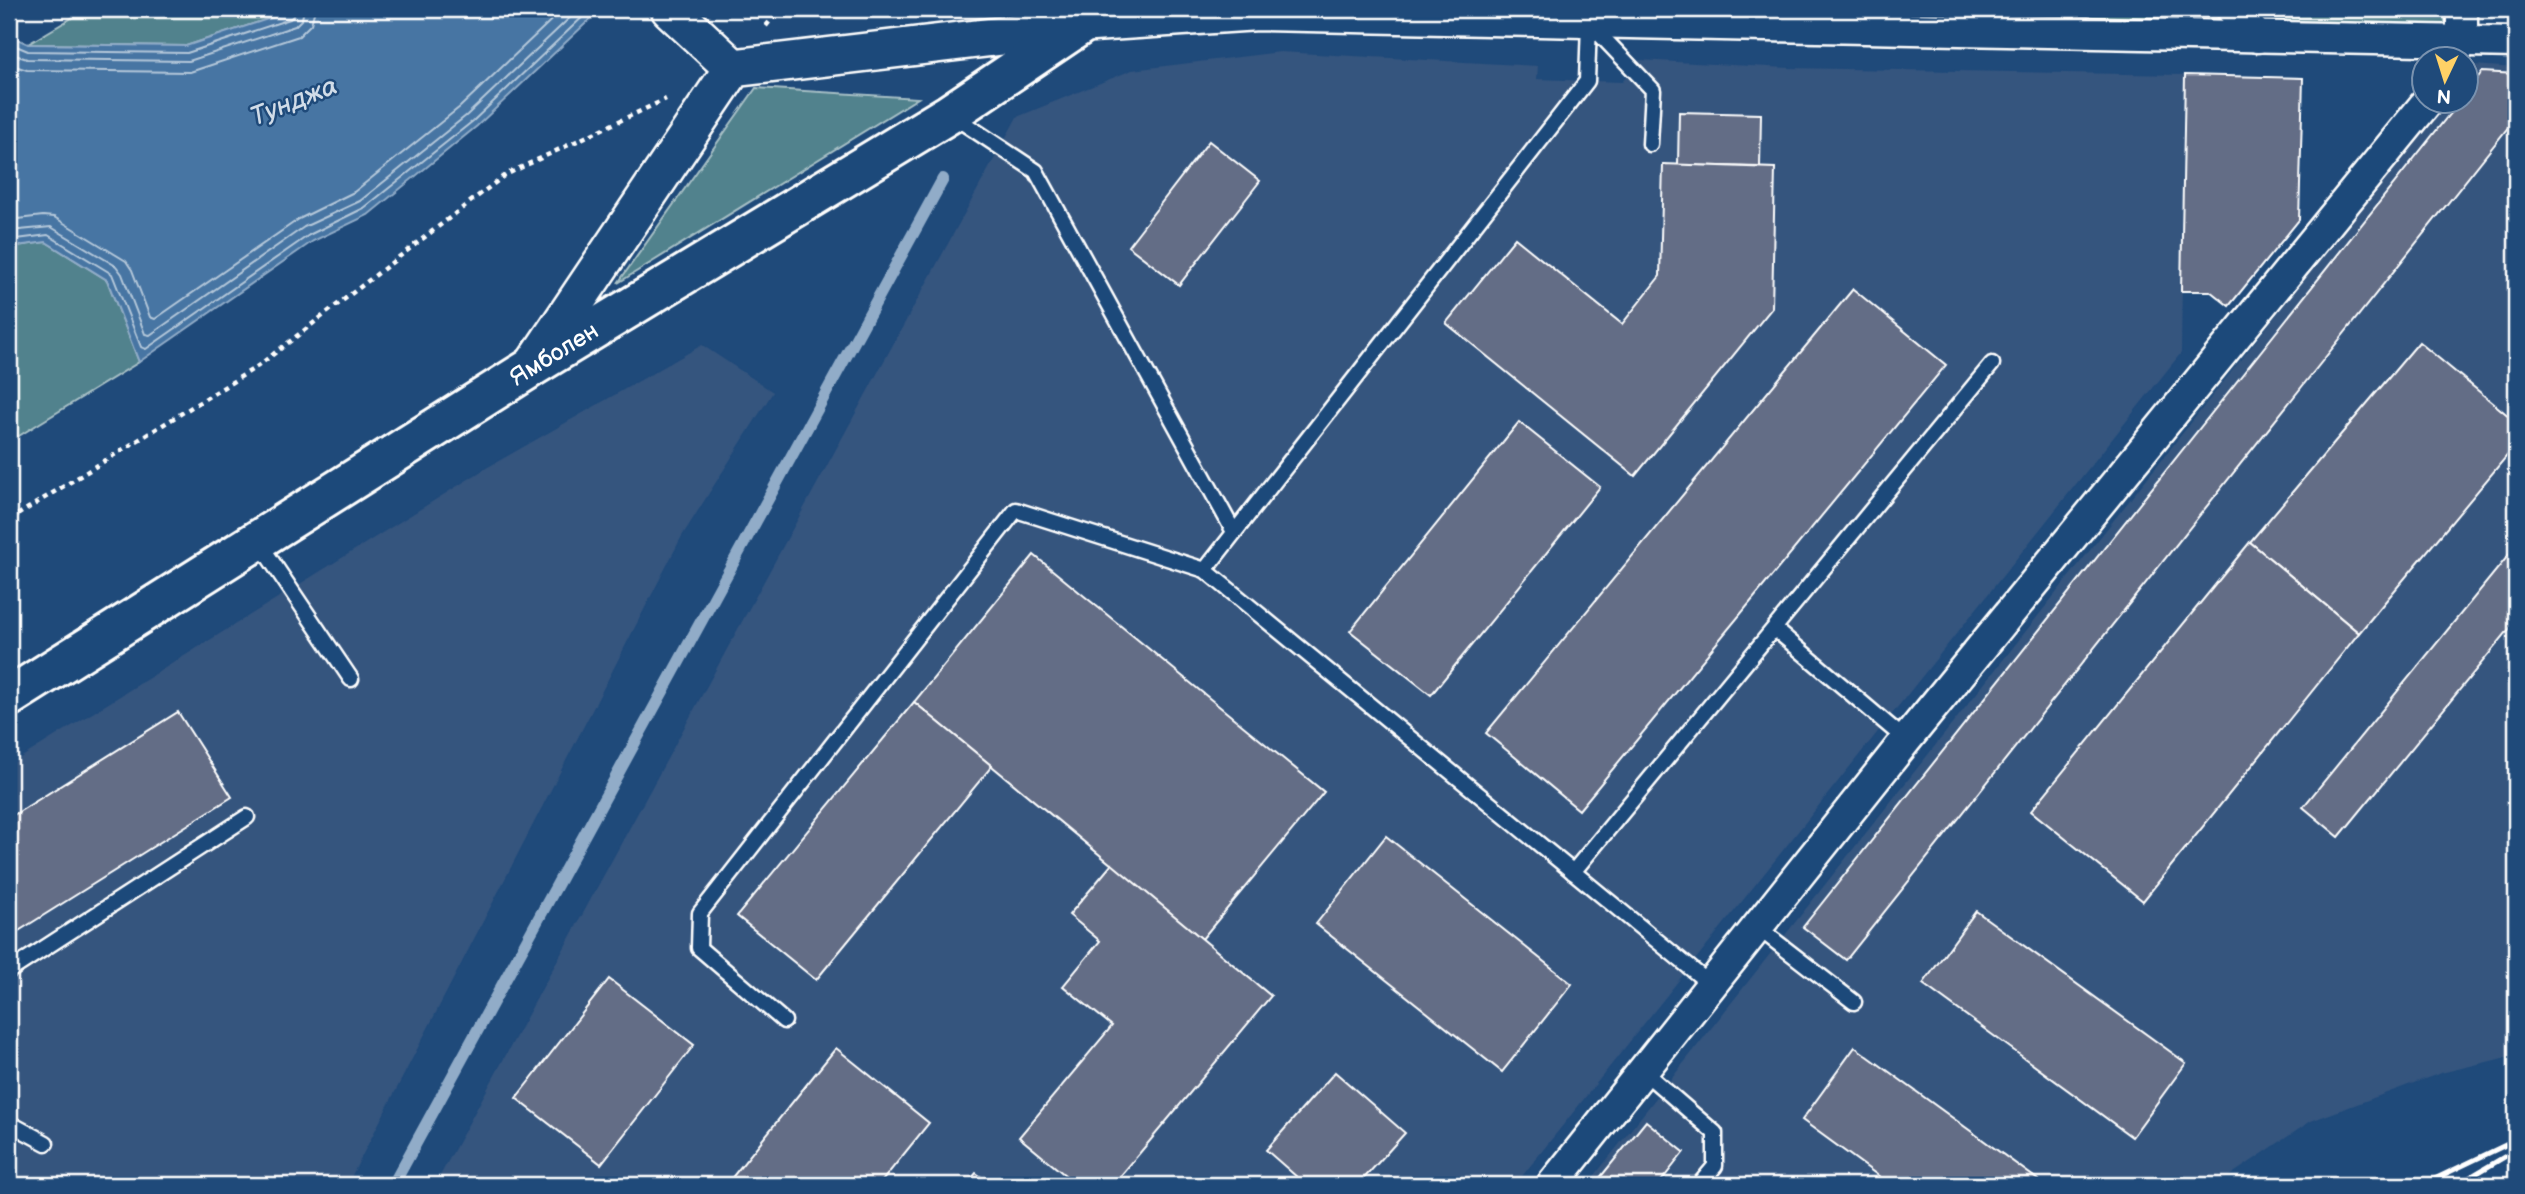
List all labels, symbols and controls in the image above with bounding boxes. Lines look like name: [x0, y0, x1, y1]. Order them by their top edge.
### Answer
north arrow: [2410, 46, 2480, 116]
water label: Тунджа: [246, 71, 342, 133]
text: N: [2436, 83, 2452, 107]
street label: Ямболен: [504, 316, 604, 392]

